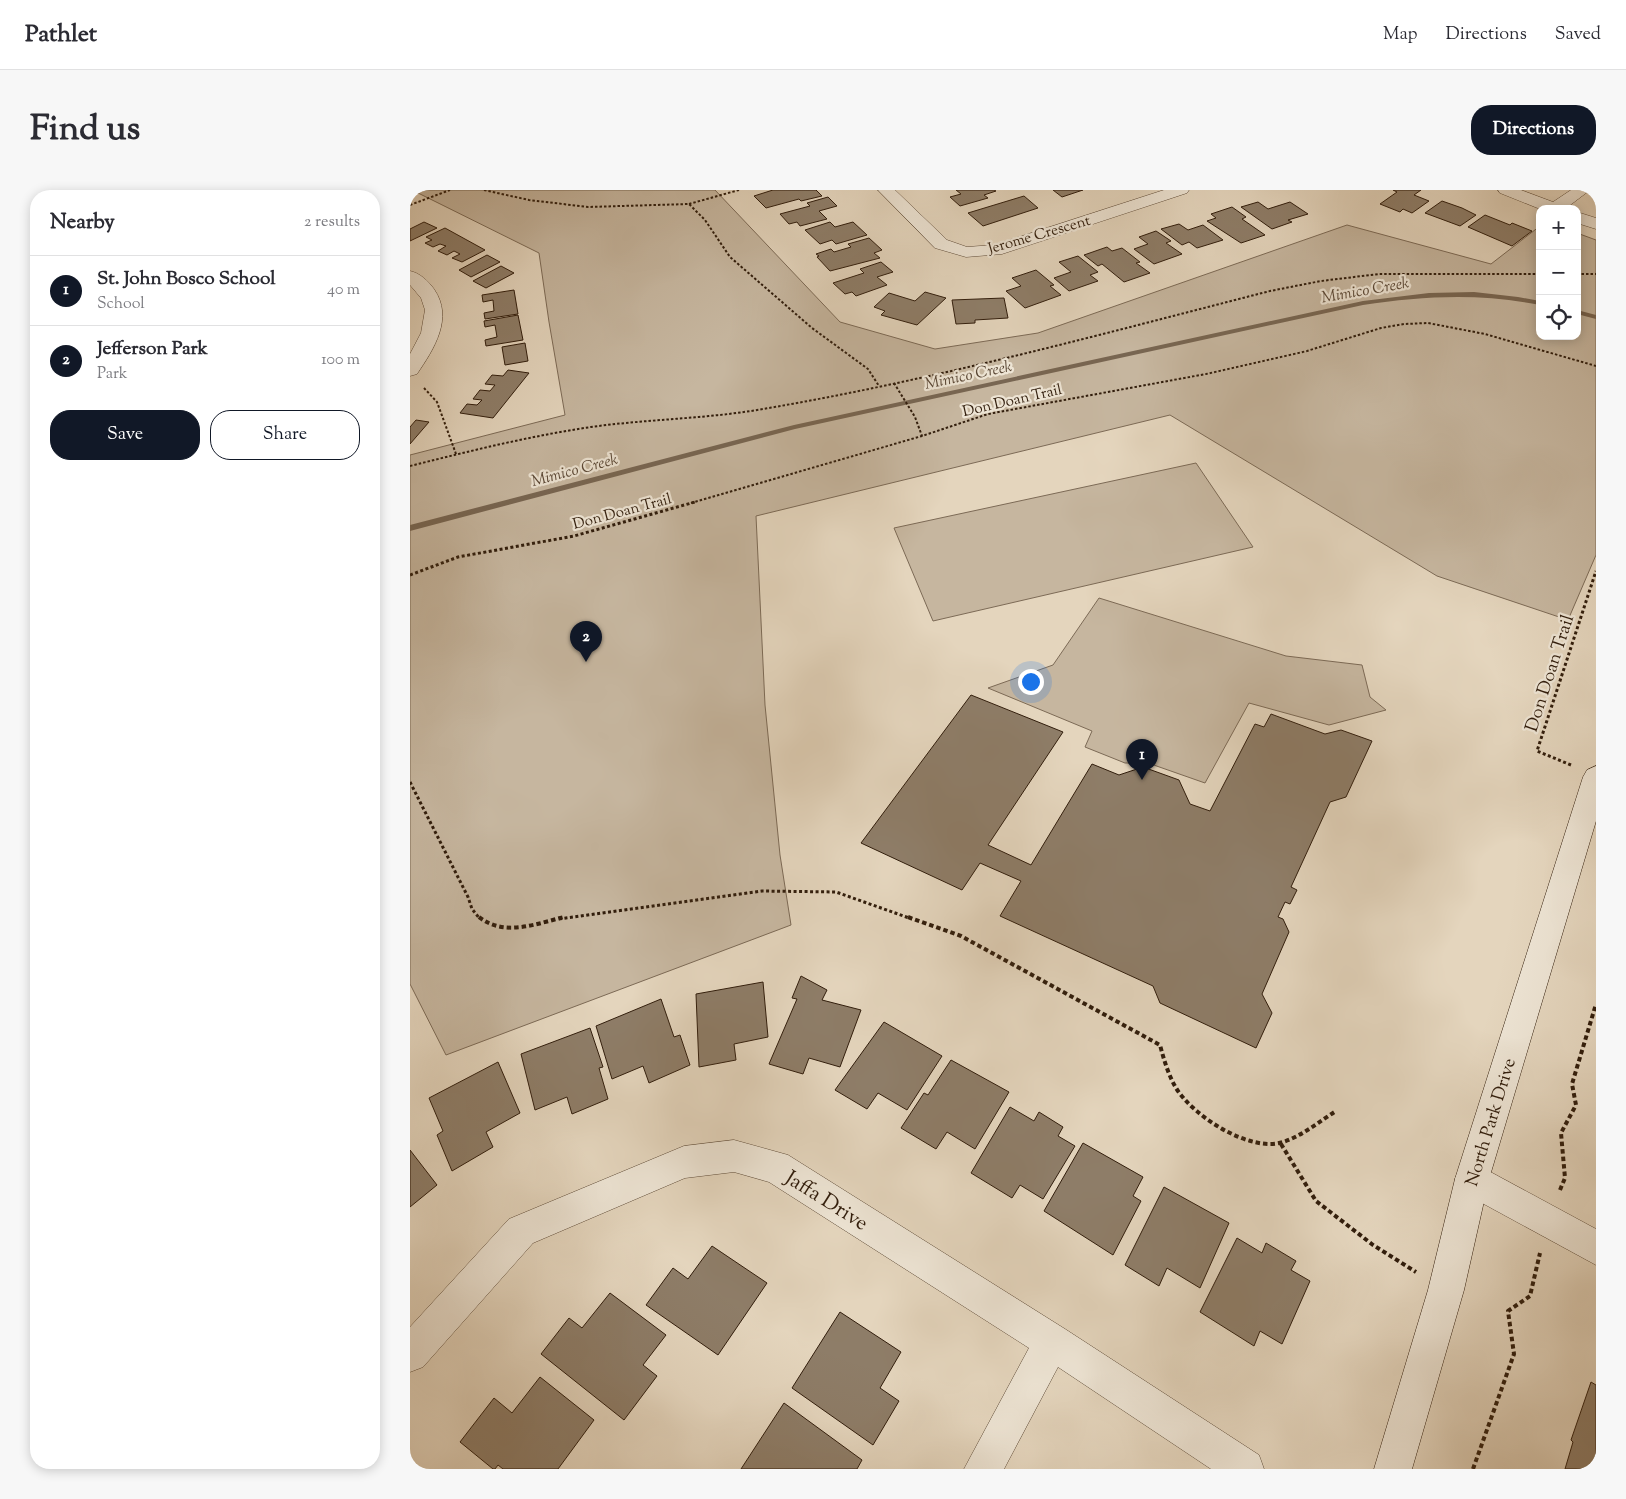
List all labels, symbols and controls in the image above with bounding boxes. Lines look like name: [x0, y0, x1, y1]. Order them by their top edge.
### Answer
text: Pathlet: [25, 18, 97, 52]
text: Map: [1383, 22, 1418, 48]
text: Directions: [1446, 22, 1527, 48]
text: Saved: [1555, 22, 1601, 48]
text: Find us: [30, 105, 140, 156]
button: Directions: [1471, 105, 1596, 155]
map controls: [1536, 205, 1581, 340]
button: +: [1536, 205, 1581, 250]
text: Nearby: [50, 208, 115, 238]
text: 2 results: [304, 211, 360, 234]
street label: Jerome Crescent: [985, 211, 1093, 260]
button: −: [1536, 250, 1581, 295]
text: St. John Bosco School: [97, 266, 276, 293]
water label: Mimico Creek: [1320, 272, 1411, 310]
text: 1: [63, 279, 69, 302]
text: 40 m: [327, 279, 360, 302]
text: School: [97, 293, 145, 316]
button: locate: [1536, 295, 1581, 340]
text: Jefferson Park: [97, 336, 208, 363]
text: 2: [62, 349, 70, 372]
text: 100 m: [321, 349, 360, 372]
water label: Mimico Creek: [923, 356, 1014, 397]
text: Park: [97, 363, 128, 386]
street label: Don Doan Trail: [961, 380, 1064, 423]
button: Save: [50, 410, 200, 460]
button: Share: [210, 410, 360, 460]
water label: Mimico Creek: [529, 449, 620, 494]
street label: Don Doan Trail: [571, 489, 674, 536]
street label: Don Doan Trail: [1520, 612, 1582, 736]
pin: 2: [570, 621, 602, 662]
your location: [1018, 669, 1044, 695]
pin: 1: [1126, 739, 1158, 780]
street label: North Park Drive: [1460, 1055, 1524, 1190]
street label: Jaffa Drive: [778, 1164, 873, 1239]

